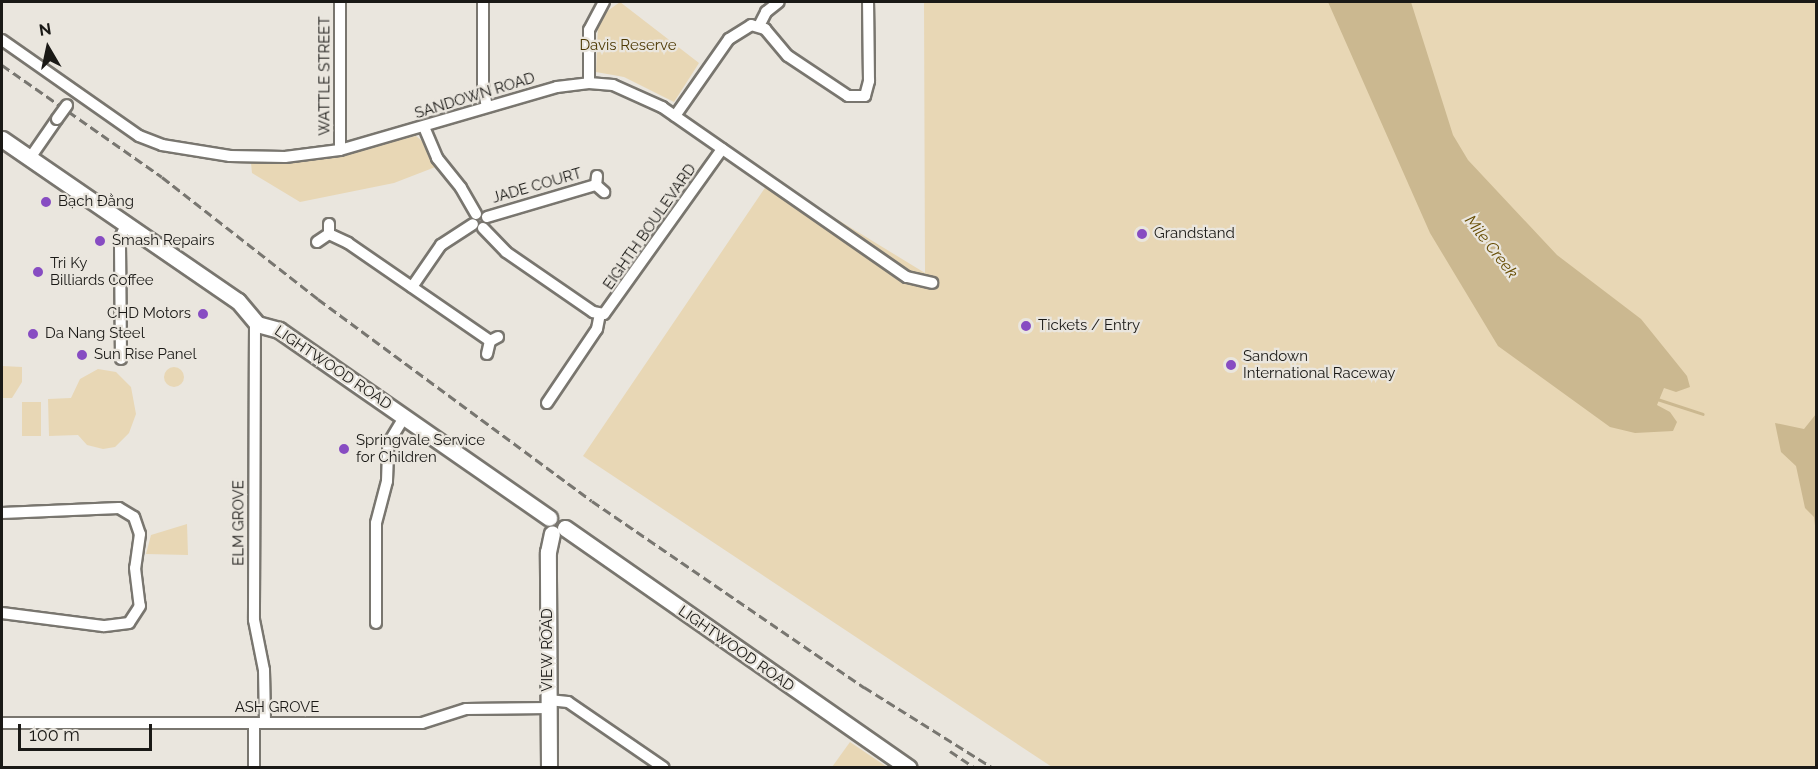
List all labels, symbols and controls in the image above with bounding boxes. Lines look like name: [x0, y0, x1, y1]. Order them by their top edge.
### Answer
street label: WATTLE STREET: [316, 16, 334, 136]
north arrow: [18, 18, 78, 78]
text: N: [38, 19, 53, 40]
park label: Davis Reserve: [579, 37, 677, 55]
street label: SANDOWN ROAD: [413, 69, 537, 123]
street label: EIGHTH BOULEVARD: [600, 161, 700, 293]
street label: JADE COURT: [490, 165, 584, 207]
place label: Bạch Đằng: [58, 193, 134, 211]
marker: Bạch Đằng: [39, 195, 53, 209]
water label: Mile Creek: [1460, 212, 1522, 282]
place label: Grandstand: [1154, 225, 1235, 243]
marker: Grandstand: [1135, 227, 1149, 241]
place label: Smash Repairs: [112, 232, 214, 250]
marker: Smash Repairs: [93, 234, 107, 248]
place label: Tri Ky Billiards Coffee: [50, 254, 154, 289]
marker: Tri Ky Billiards Coffee: [31, 265, 45, 279]
place label: CHD Motors: [107, 305, 191, 323]
marker: CHD Motors: [196, 307, 210, 321]
place label: Tickets / Entry: [1038, 317, 1140, 335]
marker: Tickets / Entry: [1019, 319, 1033, 333]
street label: LIGHTWOOD ROAD: [271, 322, 395, 414]
place label: Da Nang Steel: [45, 325, 145, 343]
marker: Da Nang Steel: [26, 327, 40, 341]
place label: Sun Rise Panel: [94, 346, 196, 364]
place label: Sandown International Raceway: [1243, 347, 1396, 382]
marker: Sun Rise Panel: [75, 348, 89, 362]
marker: Sandown International Raceway: [1224, 358, 1238, 372]
place label: Springvale Service for Children: [356, 431, 485, 466]
marker: Springvale Service for Children: [337, 442, 351, 456]
street label: ELM GROVE: [230, 480, 248, 566]
street label: LIGHTWOOD ROAD: [675, 602, 797, 696]
street label: VIEW ROAD: [539, 608, 557, 692]
street label: ASH GROVE: [235, 699, 319, 717]
scale bar: [21, 712, 154, 750]
text: 100 m: [29, 724, 80, 745]

